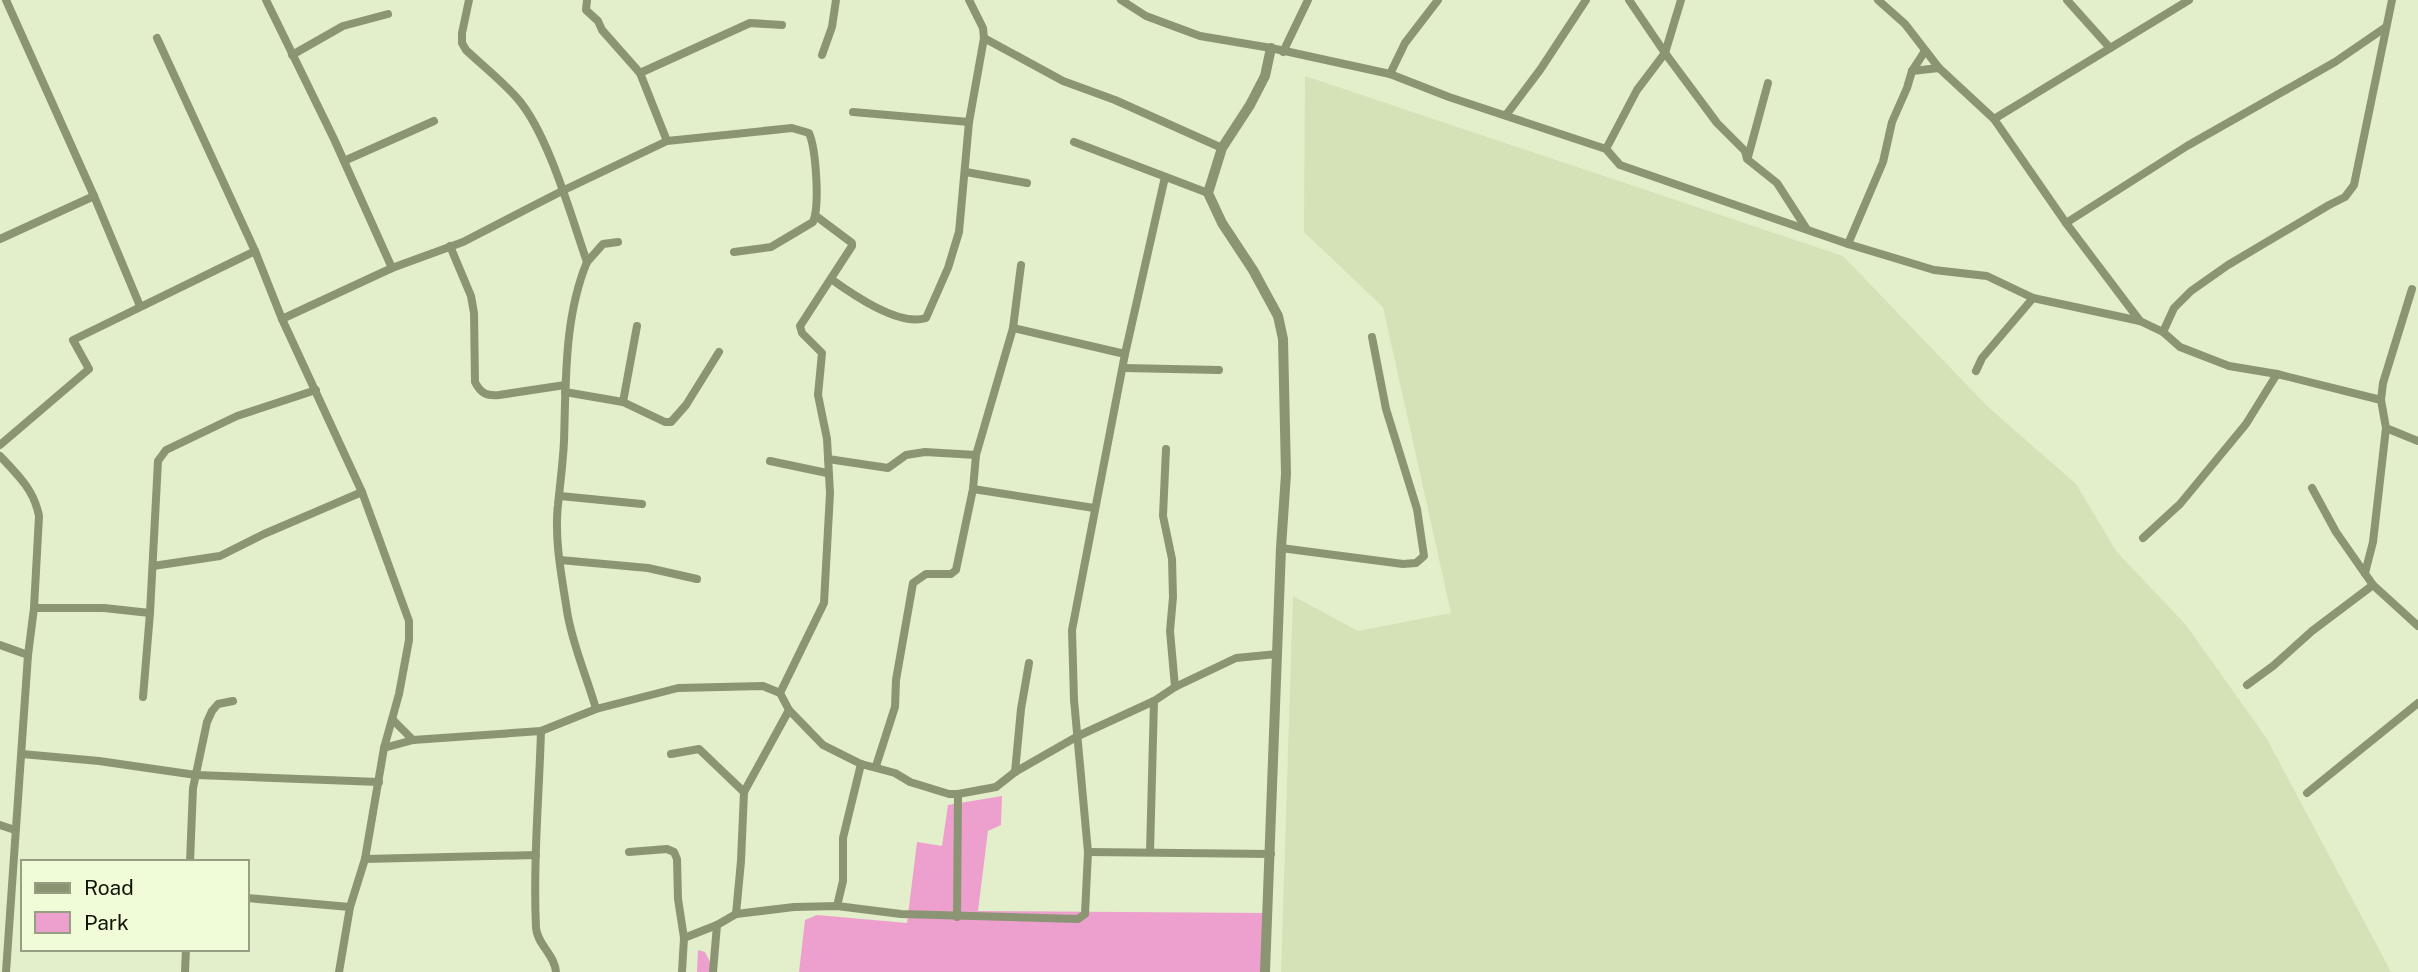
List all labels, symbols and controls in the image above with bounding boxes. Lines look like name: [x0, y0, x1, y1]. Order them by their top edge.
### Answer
legend: [21, 860, 248, 951]
text: Road: [84, 875, 134, 900]
text: Park: [84, 910, 129, 935]

